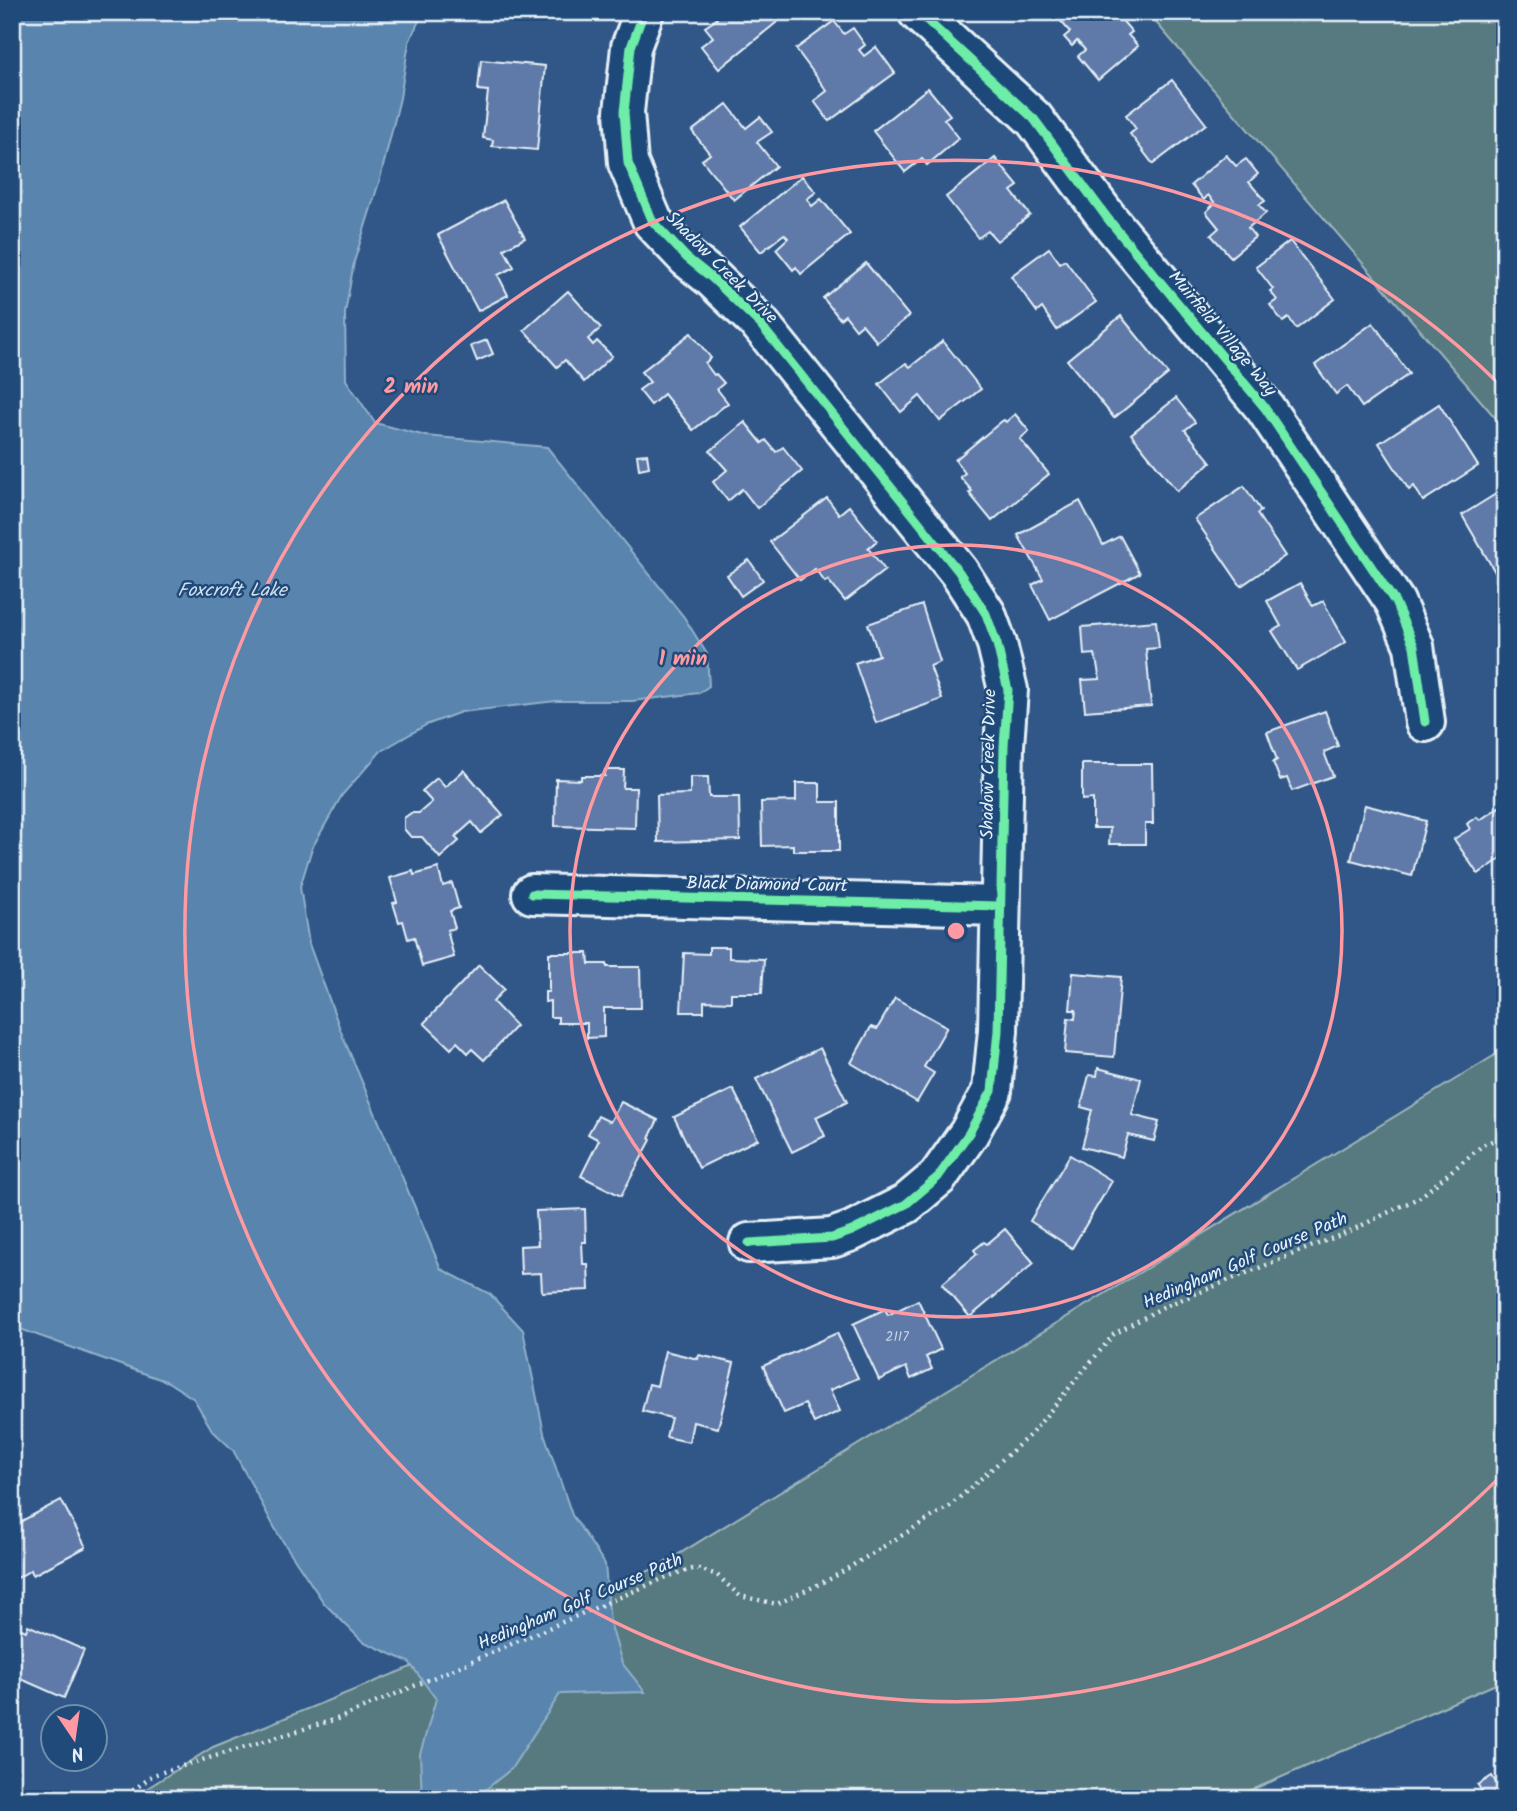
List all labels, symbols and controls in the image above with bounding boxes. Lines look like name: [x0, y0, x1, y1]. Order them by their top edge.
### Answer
street label: Shadow Creek Drive: [658, 205, 784, 331]
street label: Muirfield Village Way: [1160, 264, 1284, 404]
text: 2 min: [384, 371, 438, 404]
water label: Foxcroft Lake: [178, 576, 289, 606]
text: 1 min: [659, 643, 707, 676]
street label: Shadow Creek Drive: [974, 689, 1005, 839]
street label: Black Diamond Court: [686, 870, 849, 901]
centre of rings: [944, 919, 968, 943]
street label: Hedingham Golf Course Path: [1139, 1205, 1353, 1318]
house number: 2117: [885, 1326, 909, 1348]
street label: Hedingham Golf Course Path: [474, 1546, 688, 1659]
north arrow: [38, 1702, 108, 1772]
text: N: [68, 1737, 87, 1769]

